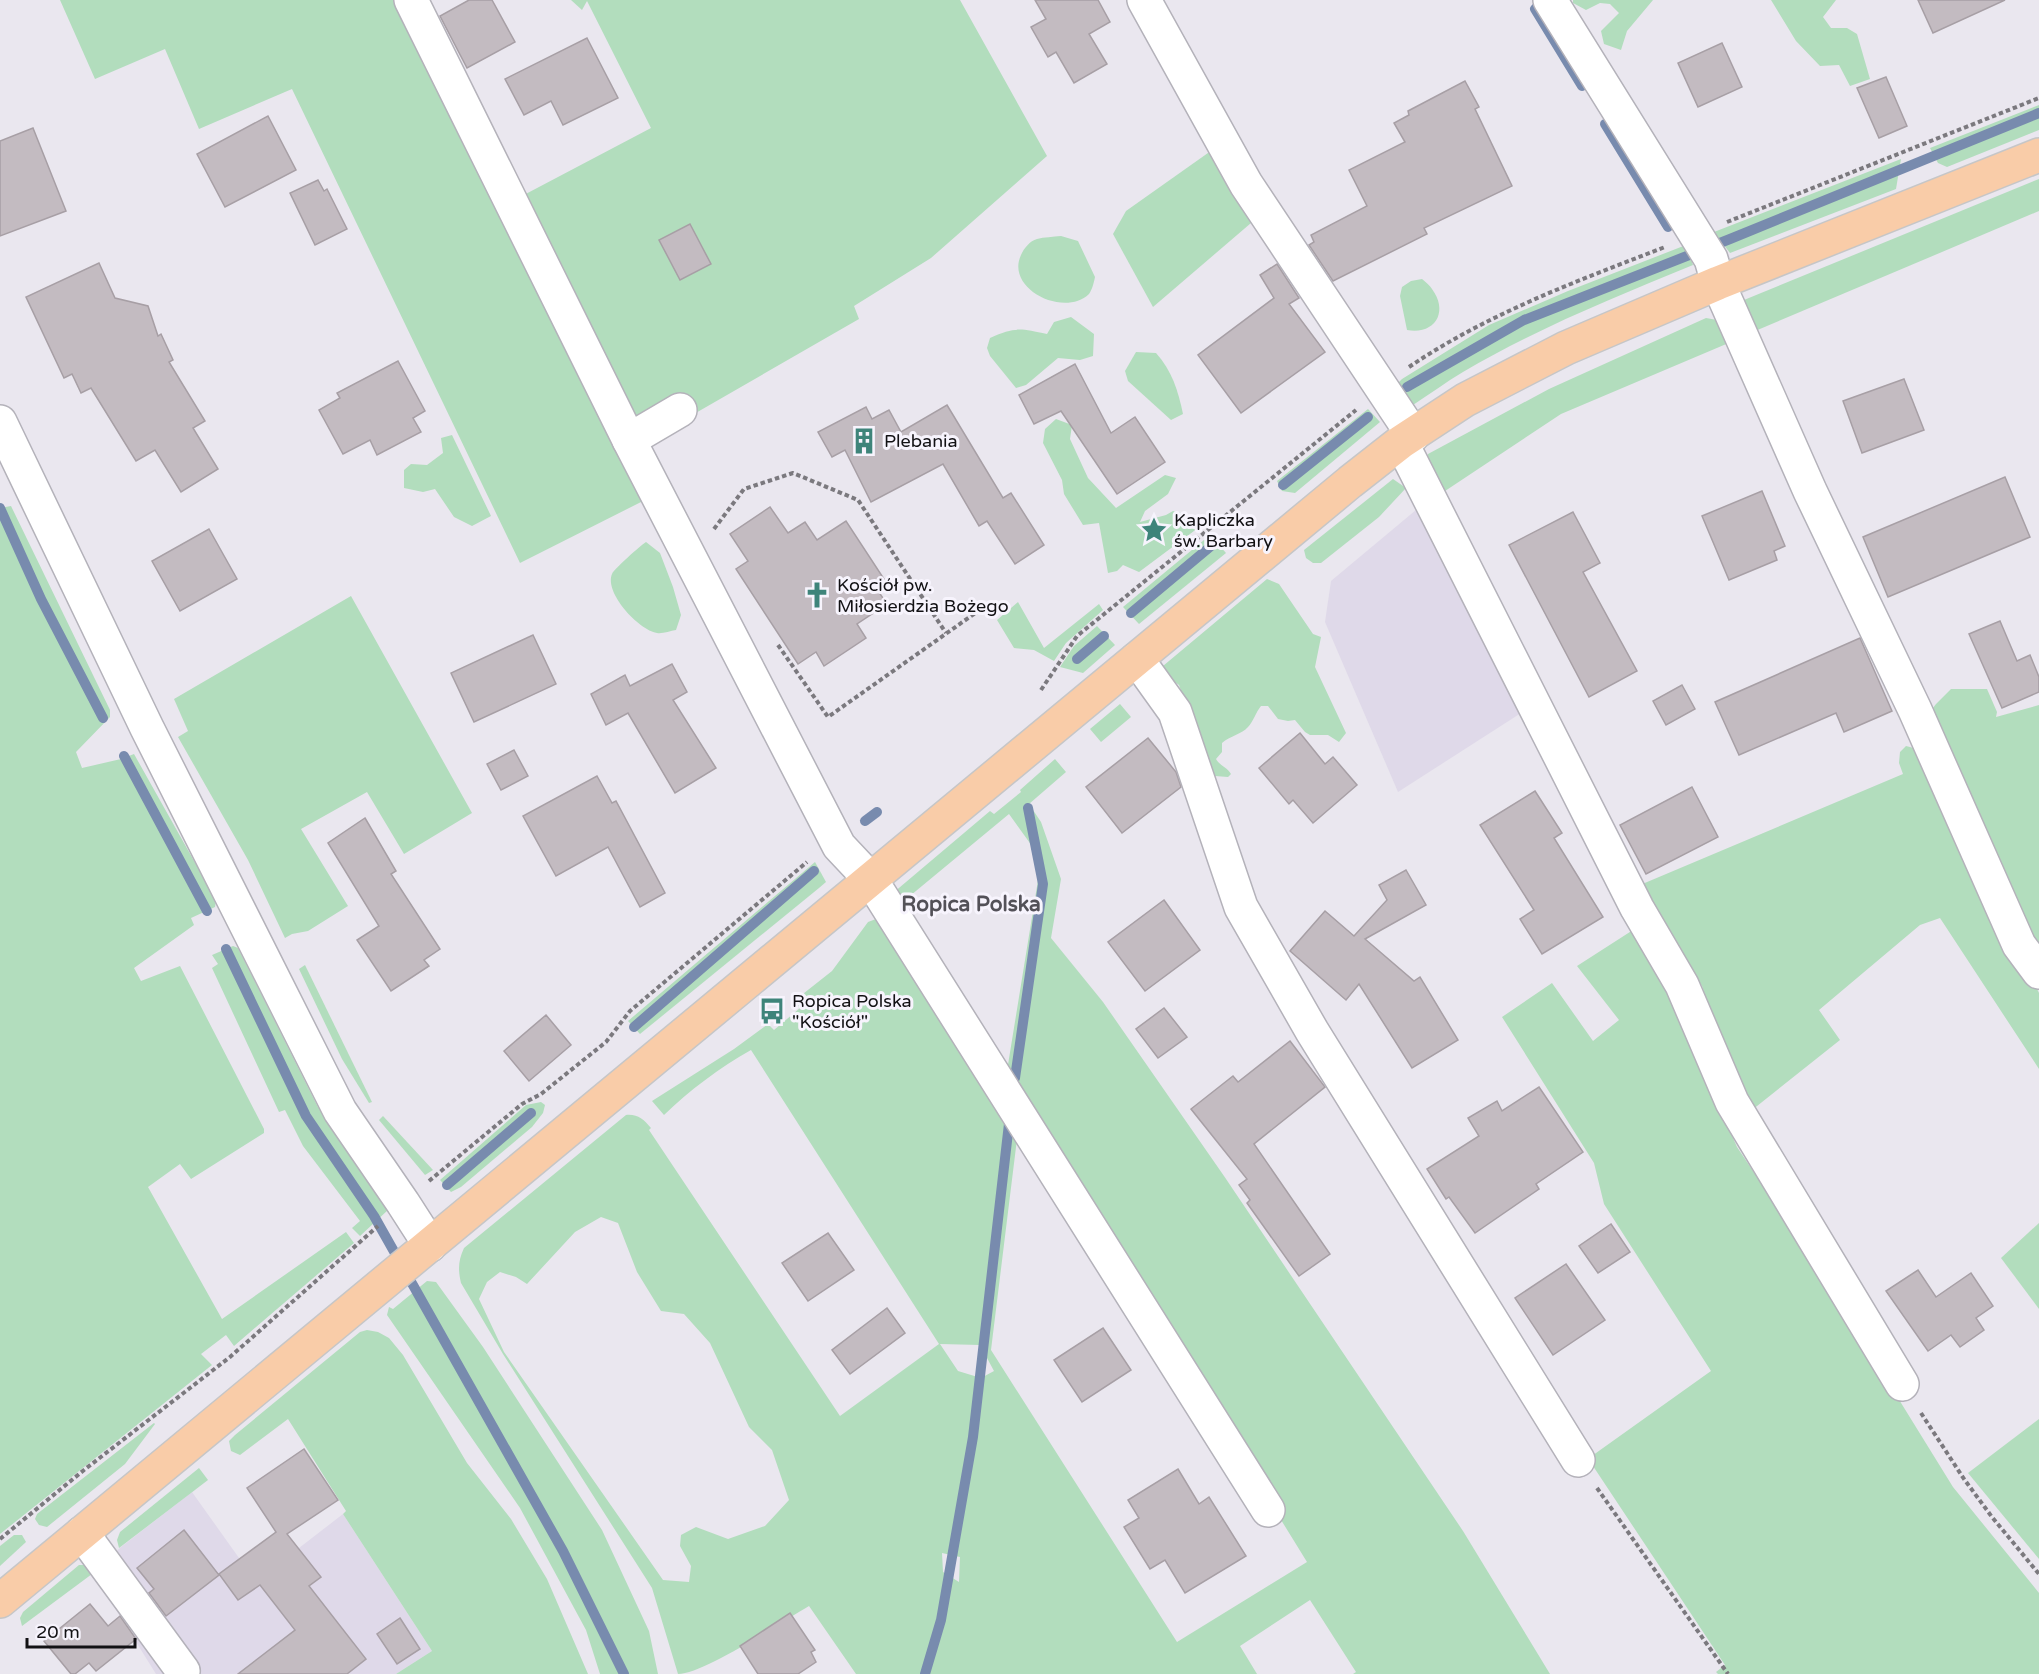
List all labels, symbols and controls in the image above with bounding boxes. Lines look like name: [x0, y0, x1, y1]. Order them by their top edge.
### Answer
building icon: Plebania: [849, 426, 879, 456]
place label: Plebania: [884, 430, 958, 452]
place label: Kapliczka św. Barbary: [1174, 509, 1273, 552]
place icon: Kapliczka św. Barbary: [1139, 515, 1169, 545]
place label: Kościół pw. Miłosierdzia Bożego: [837, 574, 1009, 617]
church icon: Kościół pw. Miłosierdzia Bożego: [802, 580, 832, 610]
district label: Ropica Polska: [901, 892, 1041, 917]
place label: Ropica Polska "Kościół": [792, 990, 912, 1033]
bus stop icon: Ropica Polska "Kościół": [757, 996, 787, 1026]
scale bar: [27, 1611, 135, 1649]
text: 20 m: [36, 1621, 80, 1643]

